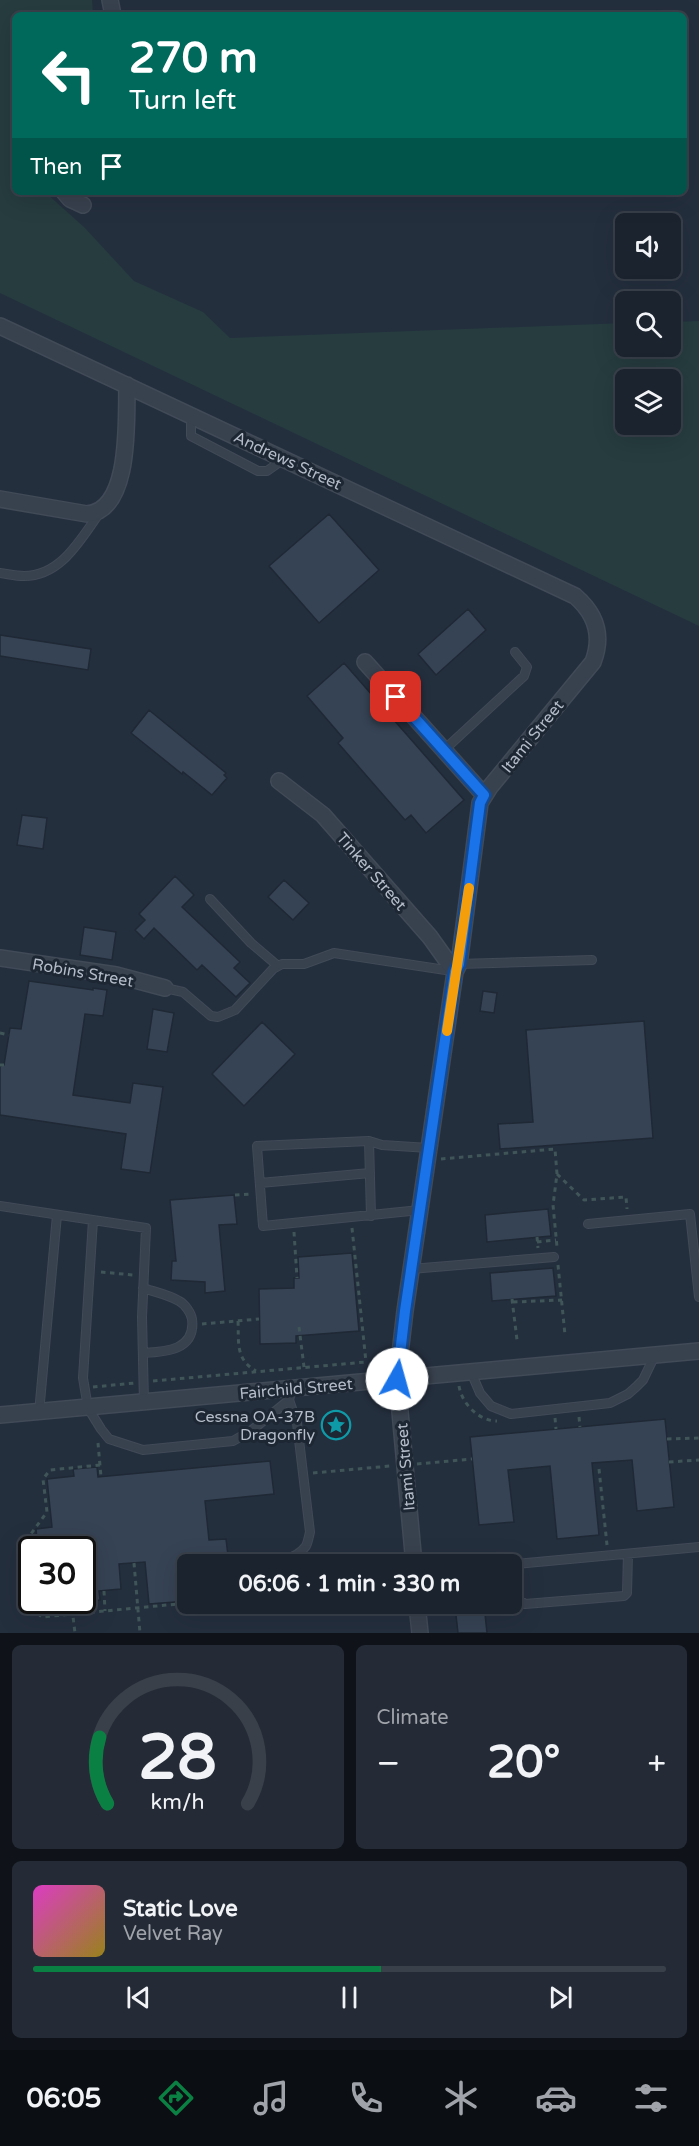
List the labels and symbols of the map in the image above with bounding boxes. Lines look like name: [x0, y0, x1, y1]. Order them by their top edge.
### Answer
street label: Andrews Street: [230, 427, 345, 495]
pin: [370, 671, 421, 722]
street label: Itami Street: [497, 696, 568, 777]
street label: Tinker Street: [332, 829, 411, 915]
street label: Robins Street: [31, 954, 135, 992]
position arrow: [365, 1347, 429, 1411]
street label: Fairchild Street: [239, 1374, 354, 1404]
place label: Cessna OA-37B Dragonfly: [195, 1407, 315, 1445]
place icon: Cessna OA-37B Dragonfly: [320, 1409, 352, 1441]
street label: Itami Street: [392, 1422, 420, 1512]
speed limit sign: 30: [18, 1536, 96, 1614]

